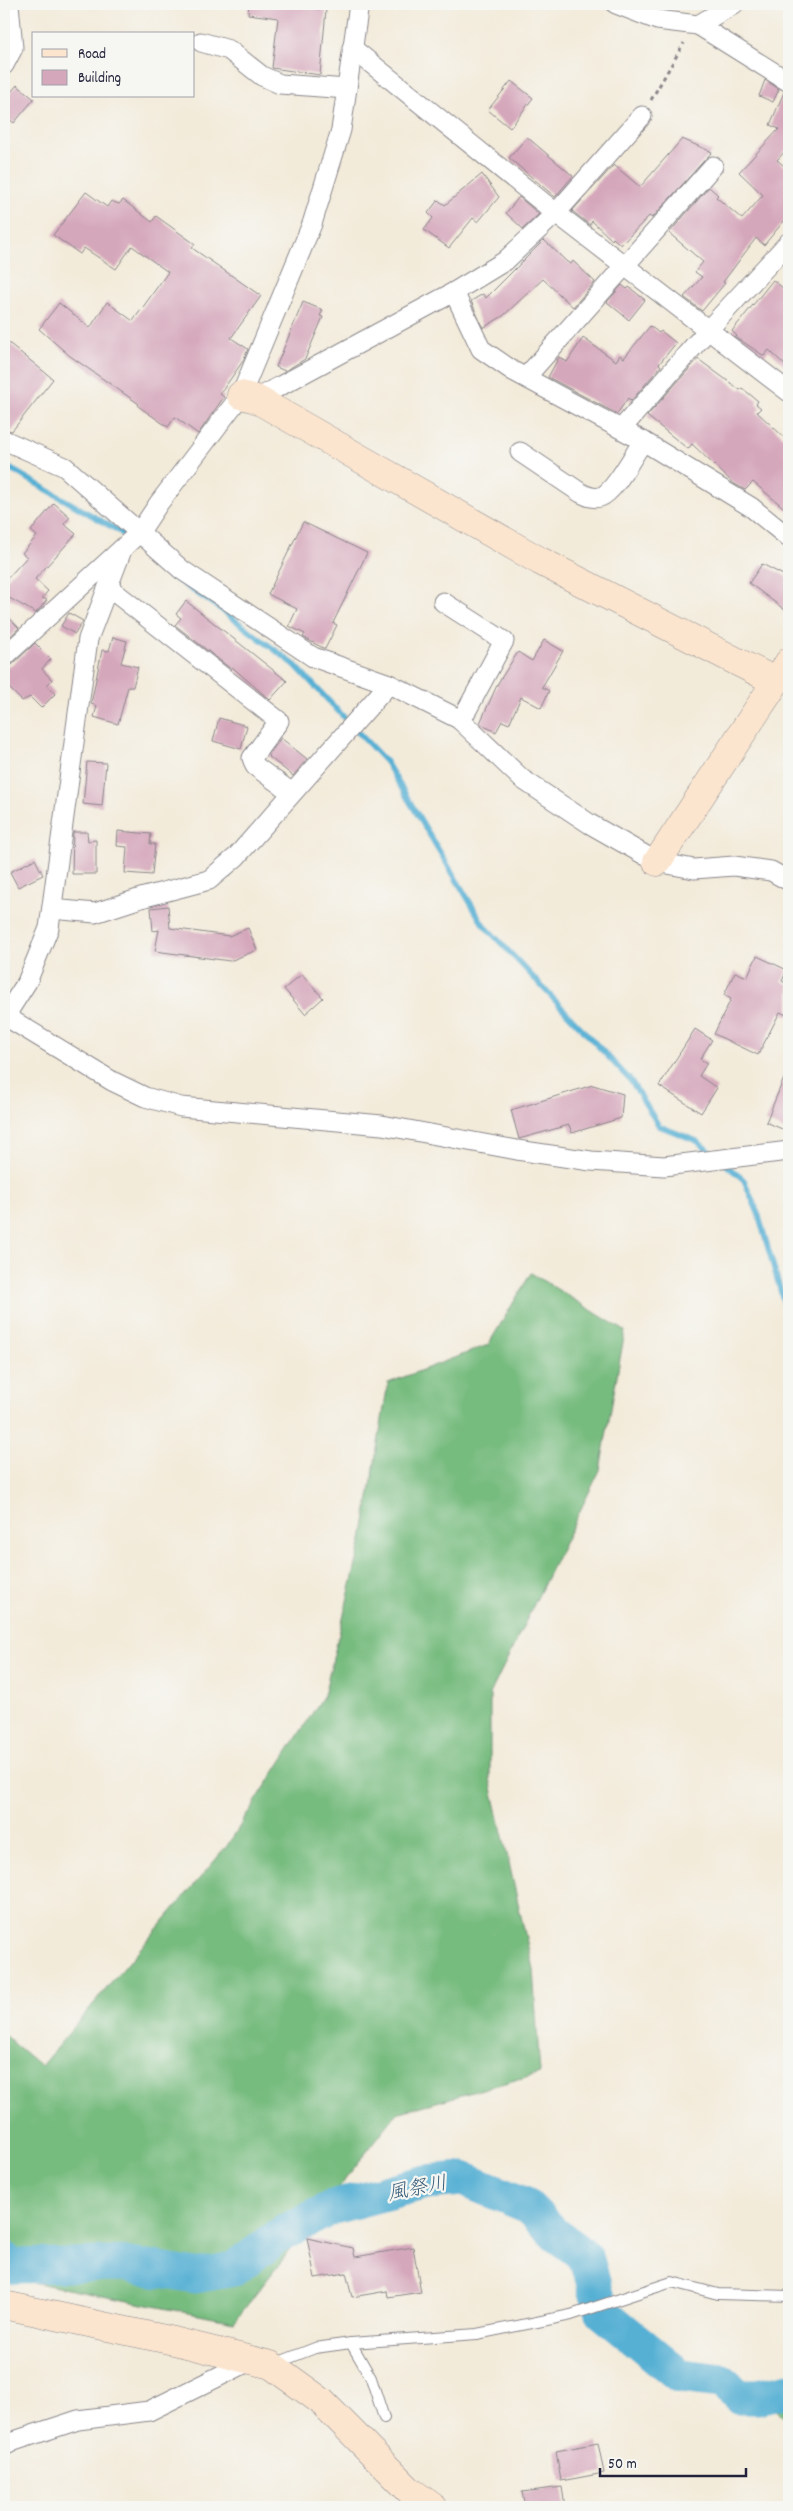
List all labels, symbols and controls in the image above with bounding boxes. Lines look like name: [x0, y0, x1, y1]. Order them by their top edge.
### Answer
legend: [32, 32, 195, 98]
text: Road: [78, 44, 106, 66]
text: Building: [78, 68, 121, 90]
water label: 風祭川: [385, 2170, 450, 2209]
scale bar: [600, 2446, 747, 2478]
text: 50 m: [608, 2454, 637, 2476]

